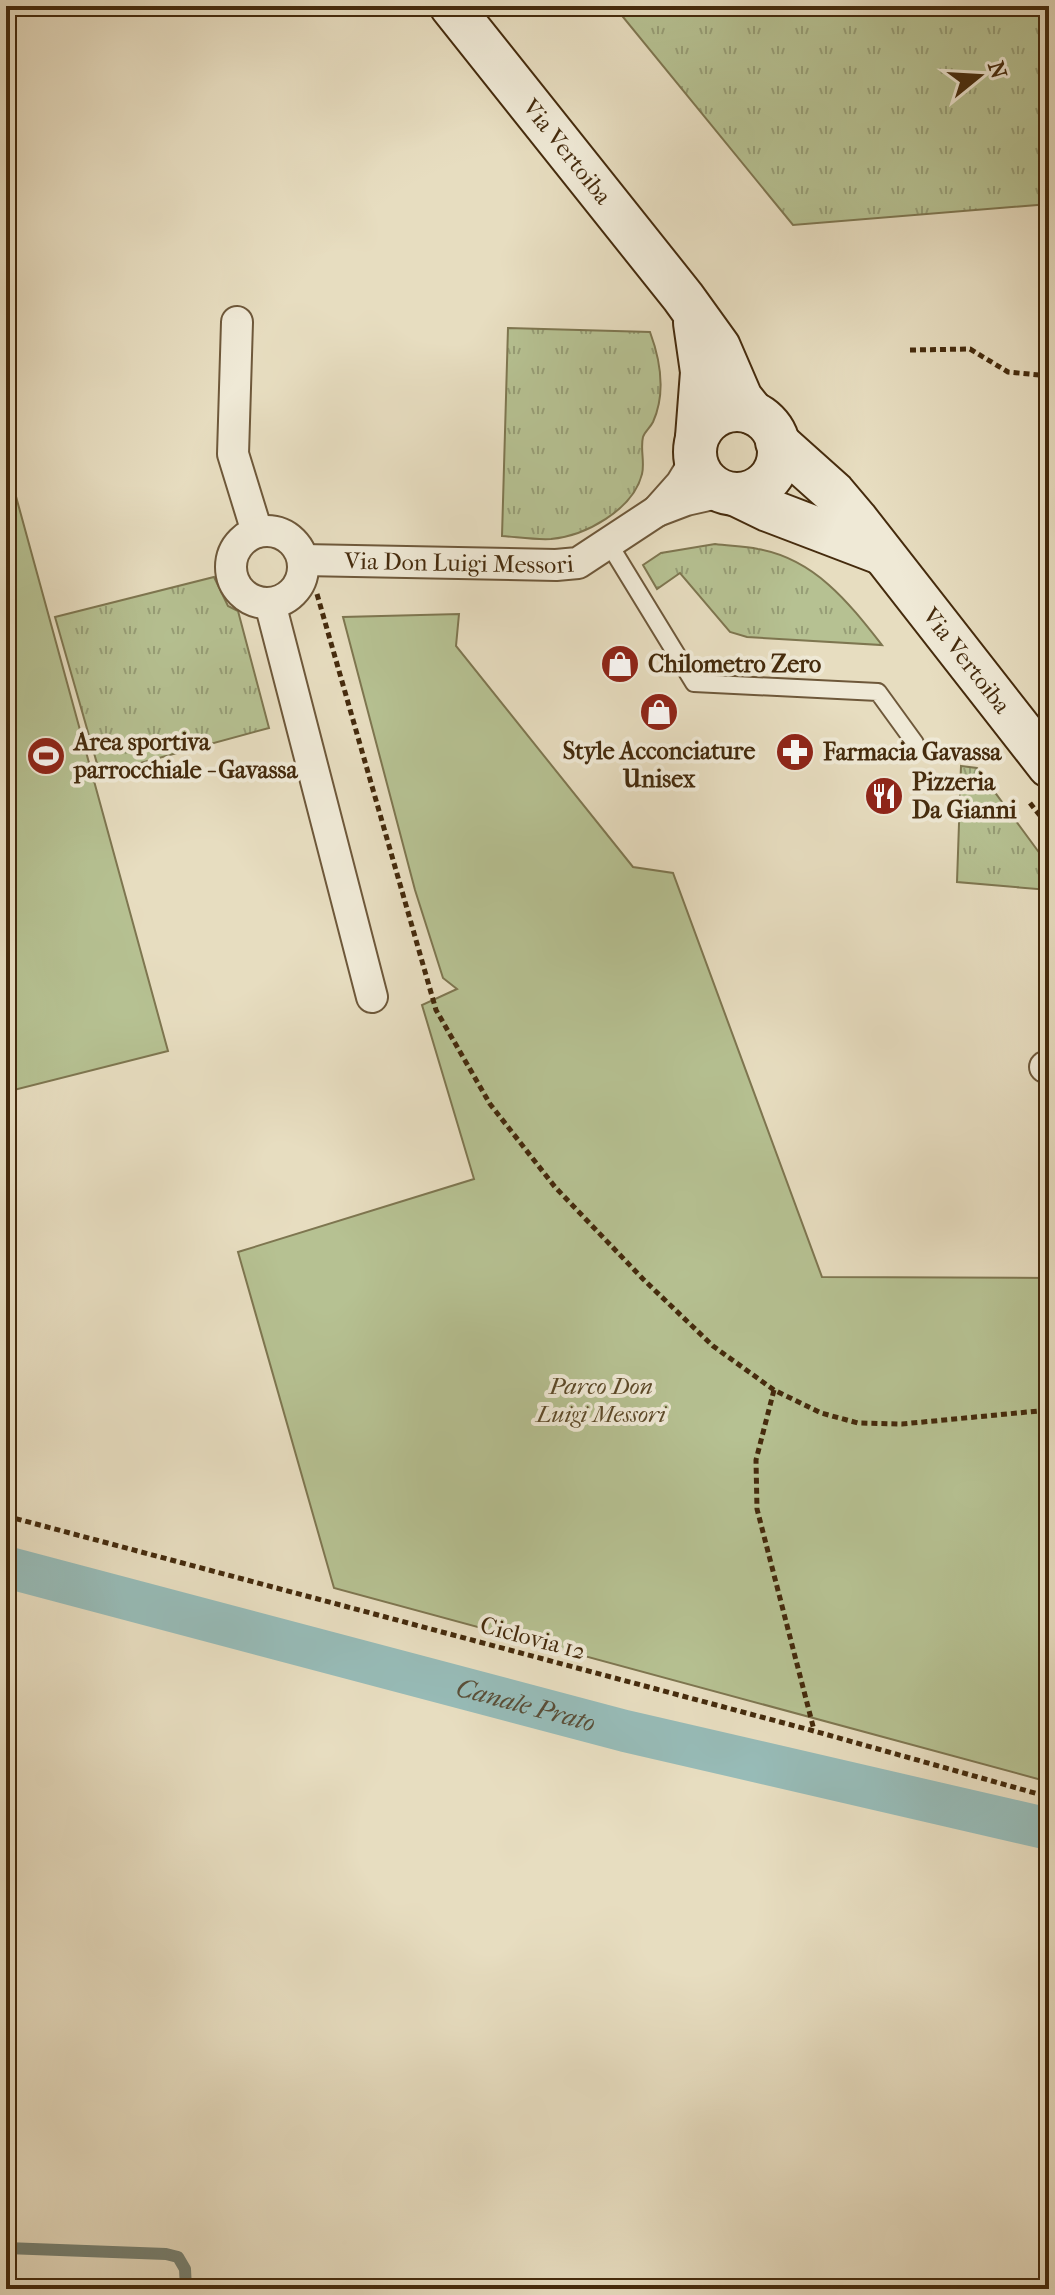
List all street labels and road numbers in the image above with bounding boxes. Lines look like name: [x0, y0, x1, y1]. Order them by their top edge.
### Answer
street label: Via Vertoiba: [516, 92, 618, 210]
street label: Via Don Luigi Messori: [343, 547, 575, 579]
street label: Via Vertoiba: [916, 601, 1017, 720]
street label: Ciclovia 12: [477, 1611, 589, 1665]

